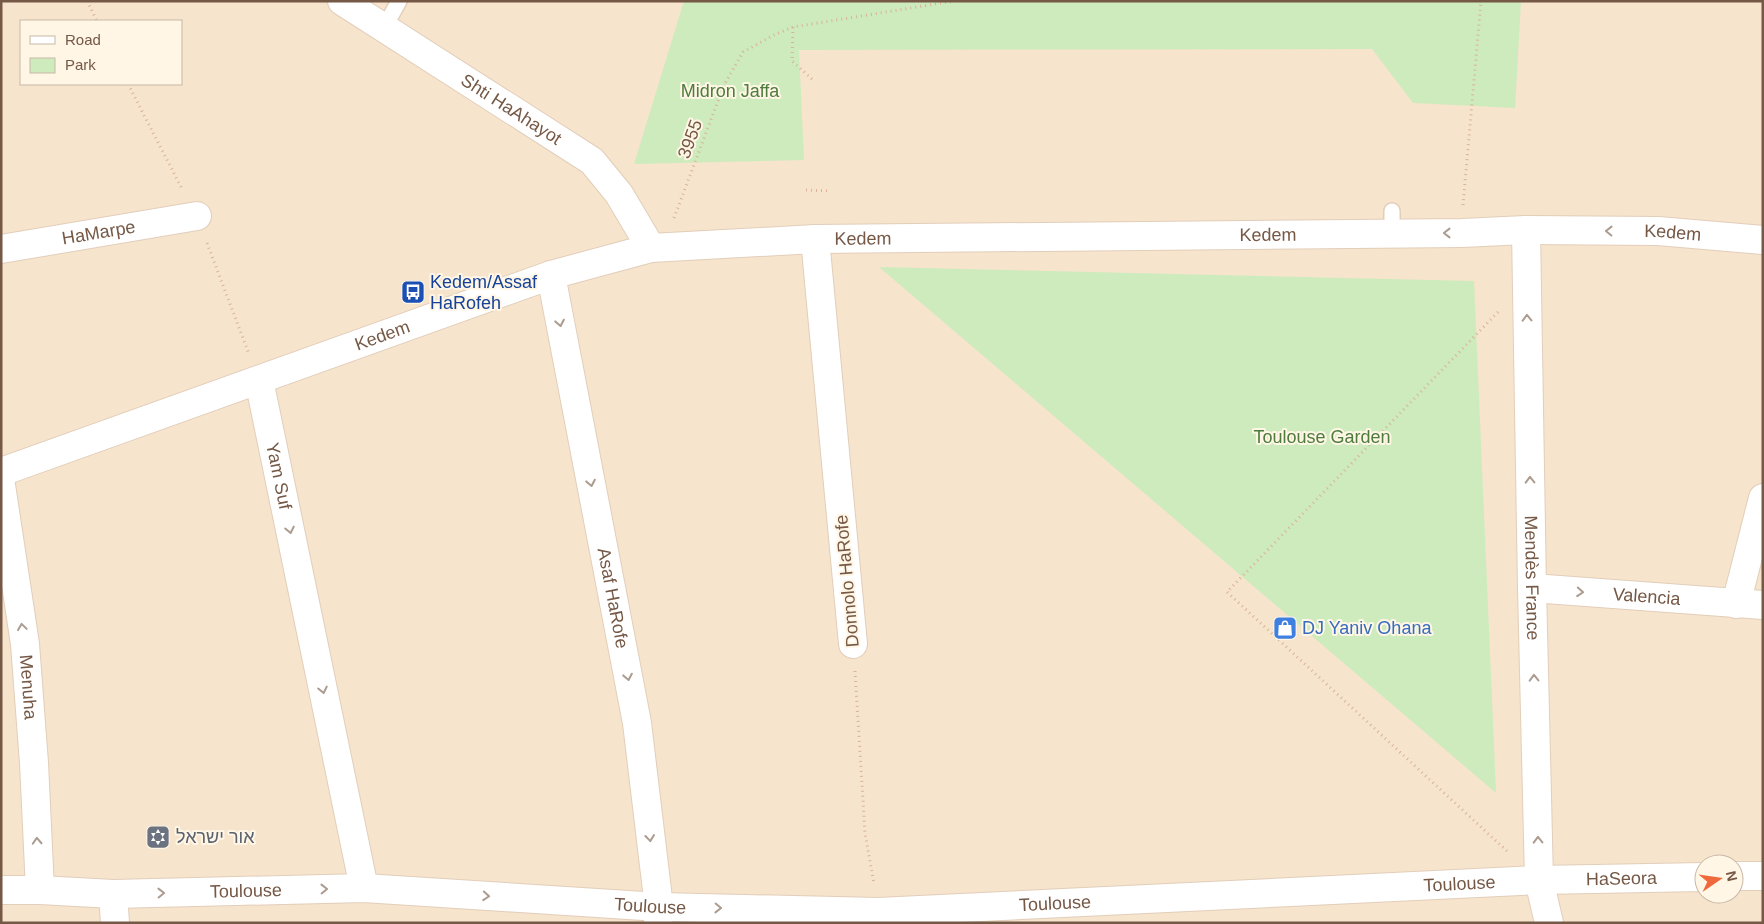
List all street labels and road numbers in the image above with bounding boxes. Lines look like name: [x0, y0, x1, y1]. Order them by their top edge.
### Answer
street label: Shti HaAhayot: [457, 70, 565, 149]
street label: 3955: [674, 117, 706, 161]
street label: HaMarpe: [60, 217, 137, 249]
street label: Kedem: [1644, 221, 1702, 245]
street label: Kedem: [1239, 225, 1297, 245]
street label: Kedem: [834, 228, 892, 249]
street label: Kedem: [352, 316, 413, 354]
street label: Yam Suf: [262, 441, 296, 512]
street label: Donnolo HaRofe: [831, 514, 863, 648]
street label: Mendès France: [1521, 515, 1543, 641]
street label: Asaf HaRofe: [594, 546, 632, 650]
street label: Valencia: [1612, 584, 1682, 609]
street label: Menuha: [16, 654, 41, 721]
street label: HaSeora: [1586, 868, 1658, 889]
street label: Toulouse: [1423, 872, 1496, 896]
street label: Toulouse: [210, 880, 282, 902]
street label: Toulouse: [1018, 892, 1091, 915]
street label: Toulouse: [614, 894, 686, 918]

